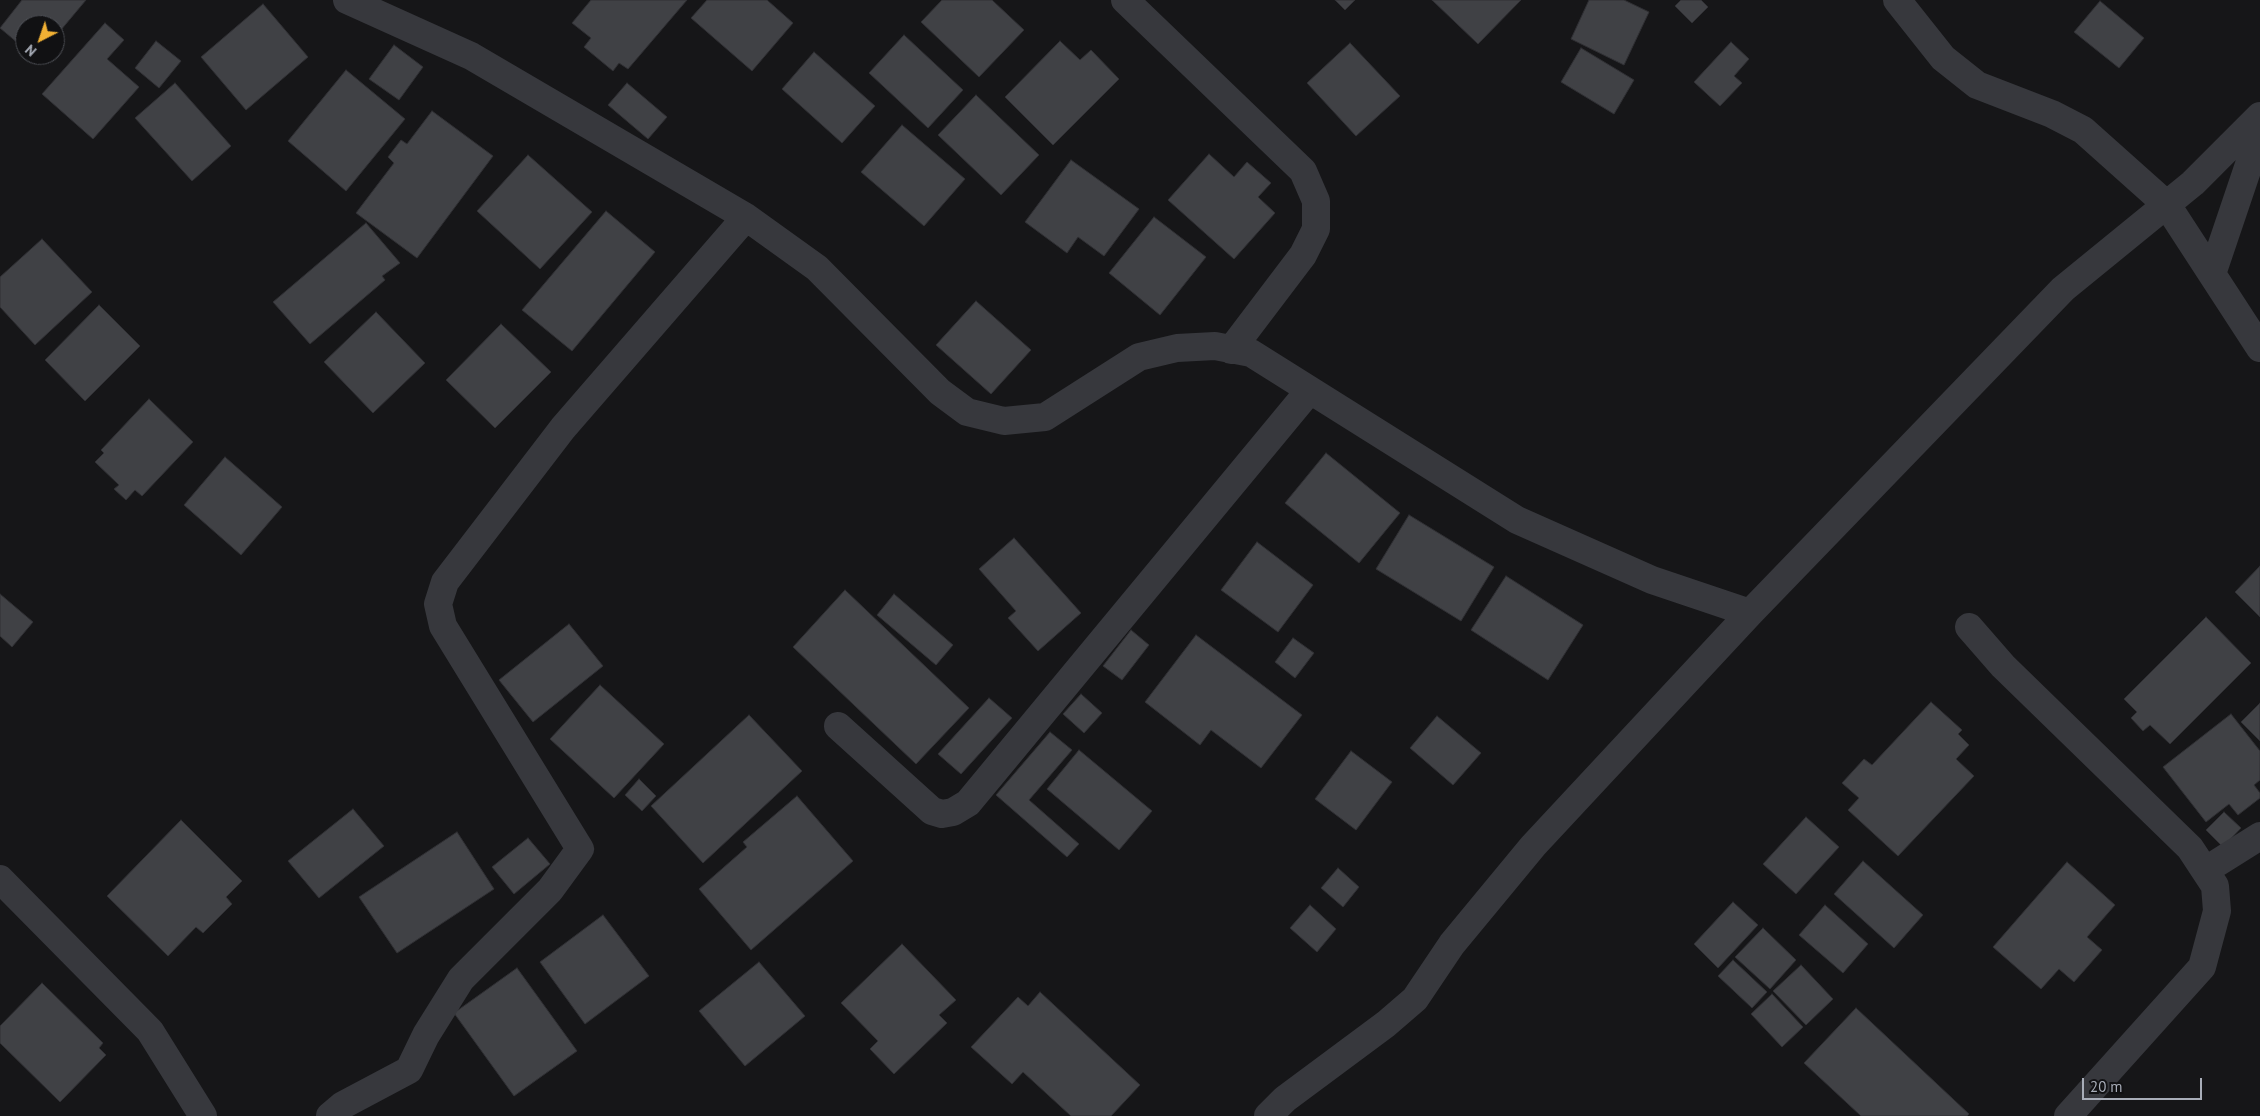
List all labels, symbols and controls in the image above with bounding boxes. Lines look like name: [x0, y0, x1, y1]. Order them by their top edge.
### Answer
north arrow: [15, 15, 65, 65]
text: N: [21, 41, 40, 60]
scale bar: [2085, 1068, 2205, 1100]
text: 20 m: [2090, 1077, 2123, 1096]

